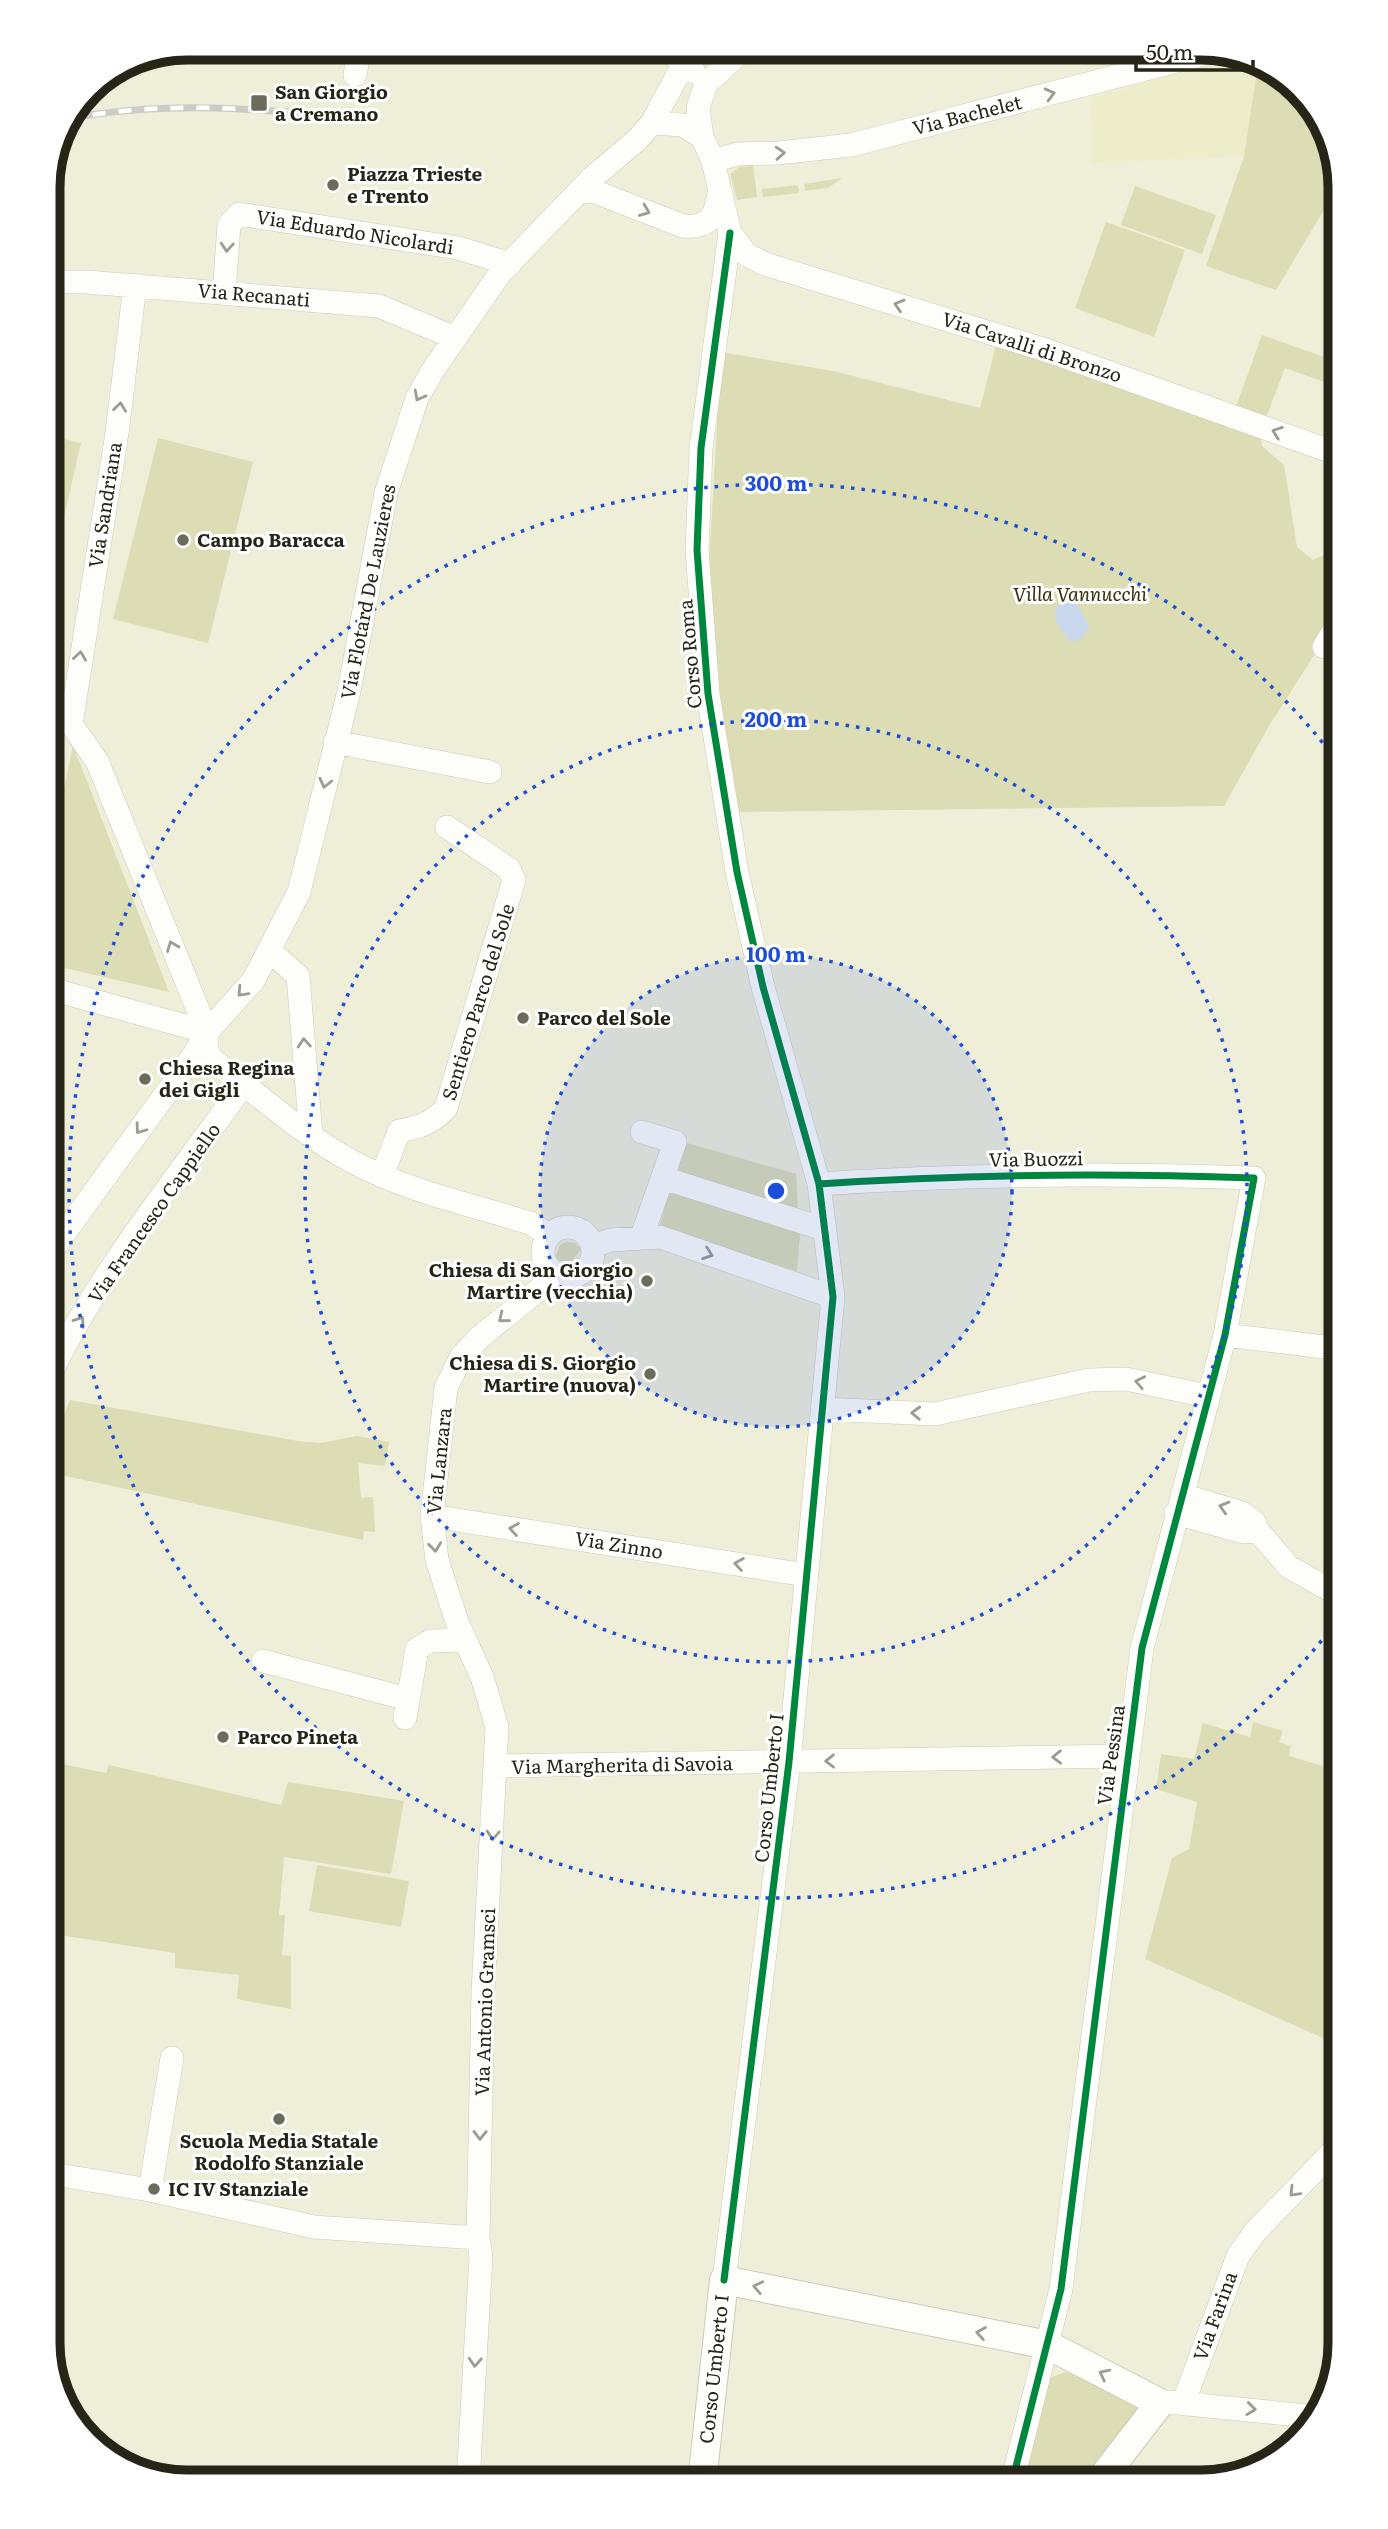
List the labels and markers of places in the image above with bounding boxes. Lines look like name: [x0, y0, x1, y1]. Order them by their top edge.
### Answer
place label: San Giorgio a Cremano: [275, 77, 388, 127]
marker: San Giorgio a Cremano: [249, 93, 269, 113]
place label: Piazza Trieste e Trento: [347, 159, 483, 209]
marker: Piazza Trieste e Trento: [325, 177, 341, 193]
place label: Campo Baracca: [197, 525, 345, 553]
marker: Campo Baracca: [175, 532, 191, 548]
place label: Parco del Sole: [537, 1003, 671, 1031]
marker: Parco del Sole: [515, 1010, 531, 1026]
place label: Chiesa Regina dei Gigli: [159, 1053, 294, 1103]
marker: Chiesa Regina dei Gigli: [137, 1071, 153, 1087]
centre of rings: [764, 1179, 788, 1203]
place label: Chiesa di San Giorgio Martire (vecchia): [429, 1255, 633, 1305]
marker: Chiesa di San Giorgio Martire (vecchia): [639, 1273, 655, 1289]
place label: Chiesa di S. Giorgio Martire (nuova): [449, 1348, 636, 1398]
marker: Chiesa di S. Giorgio Martire (nuova): [642, 1366, 658, 1382]
place label: Parco Pineta: [237, 1722, 358, 1750]
marker: Parco Pineta: [215, 1729, 231, 1745]
marker: Scuola Media Statale Rodolfo Stanziale: [271, 2111, 287, 2127]
place label: Scuola Media Statale Rodolfo Stanziale: [180, 2126, 379, 2176]
place label: IC IV Stanziale: [168, 2174, 309, 2202]
marker: IC IV Stanziale: [146, 2181, 162, 2197]

